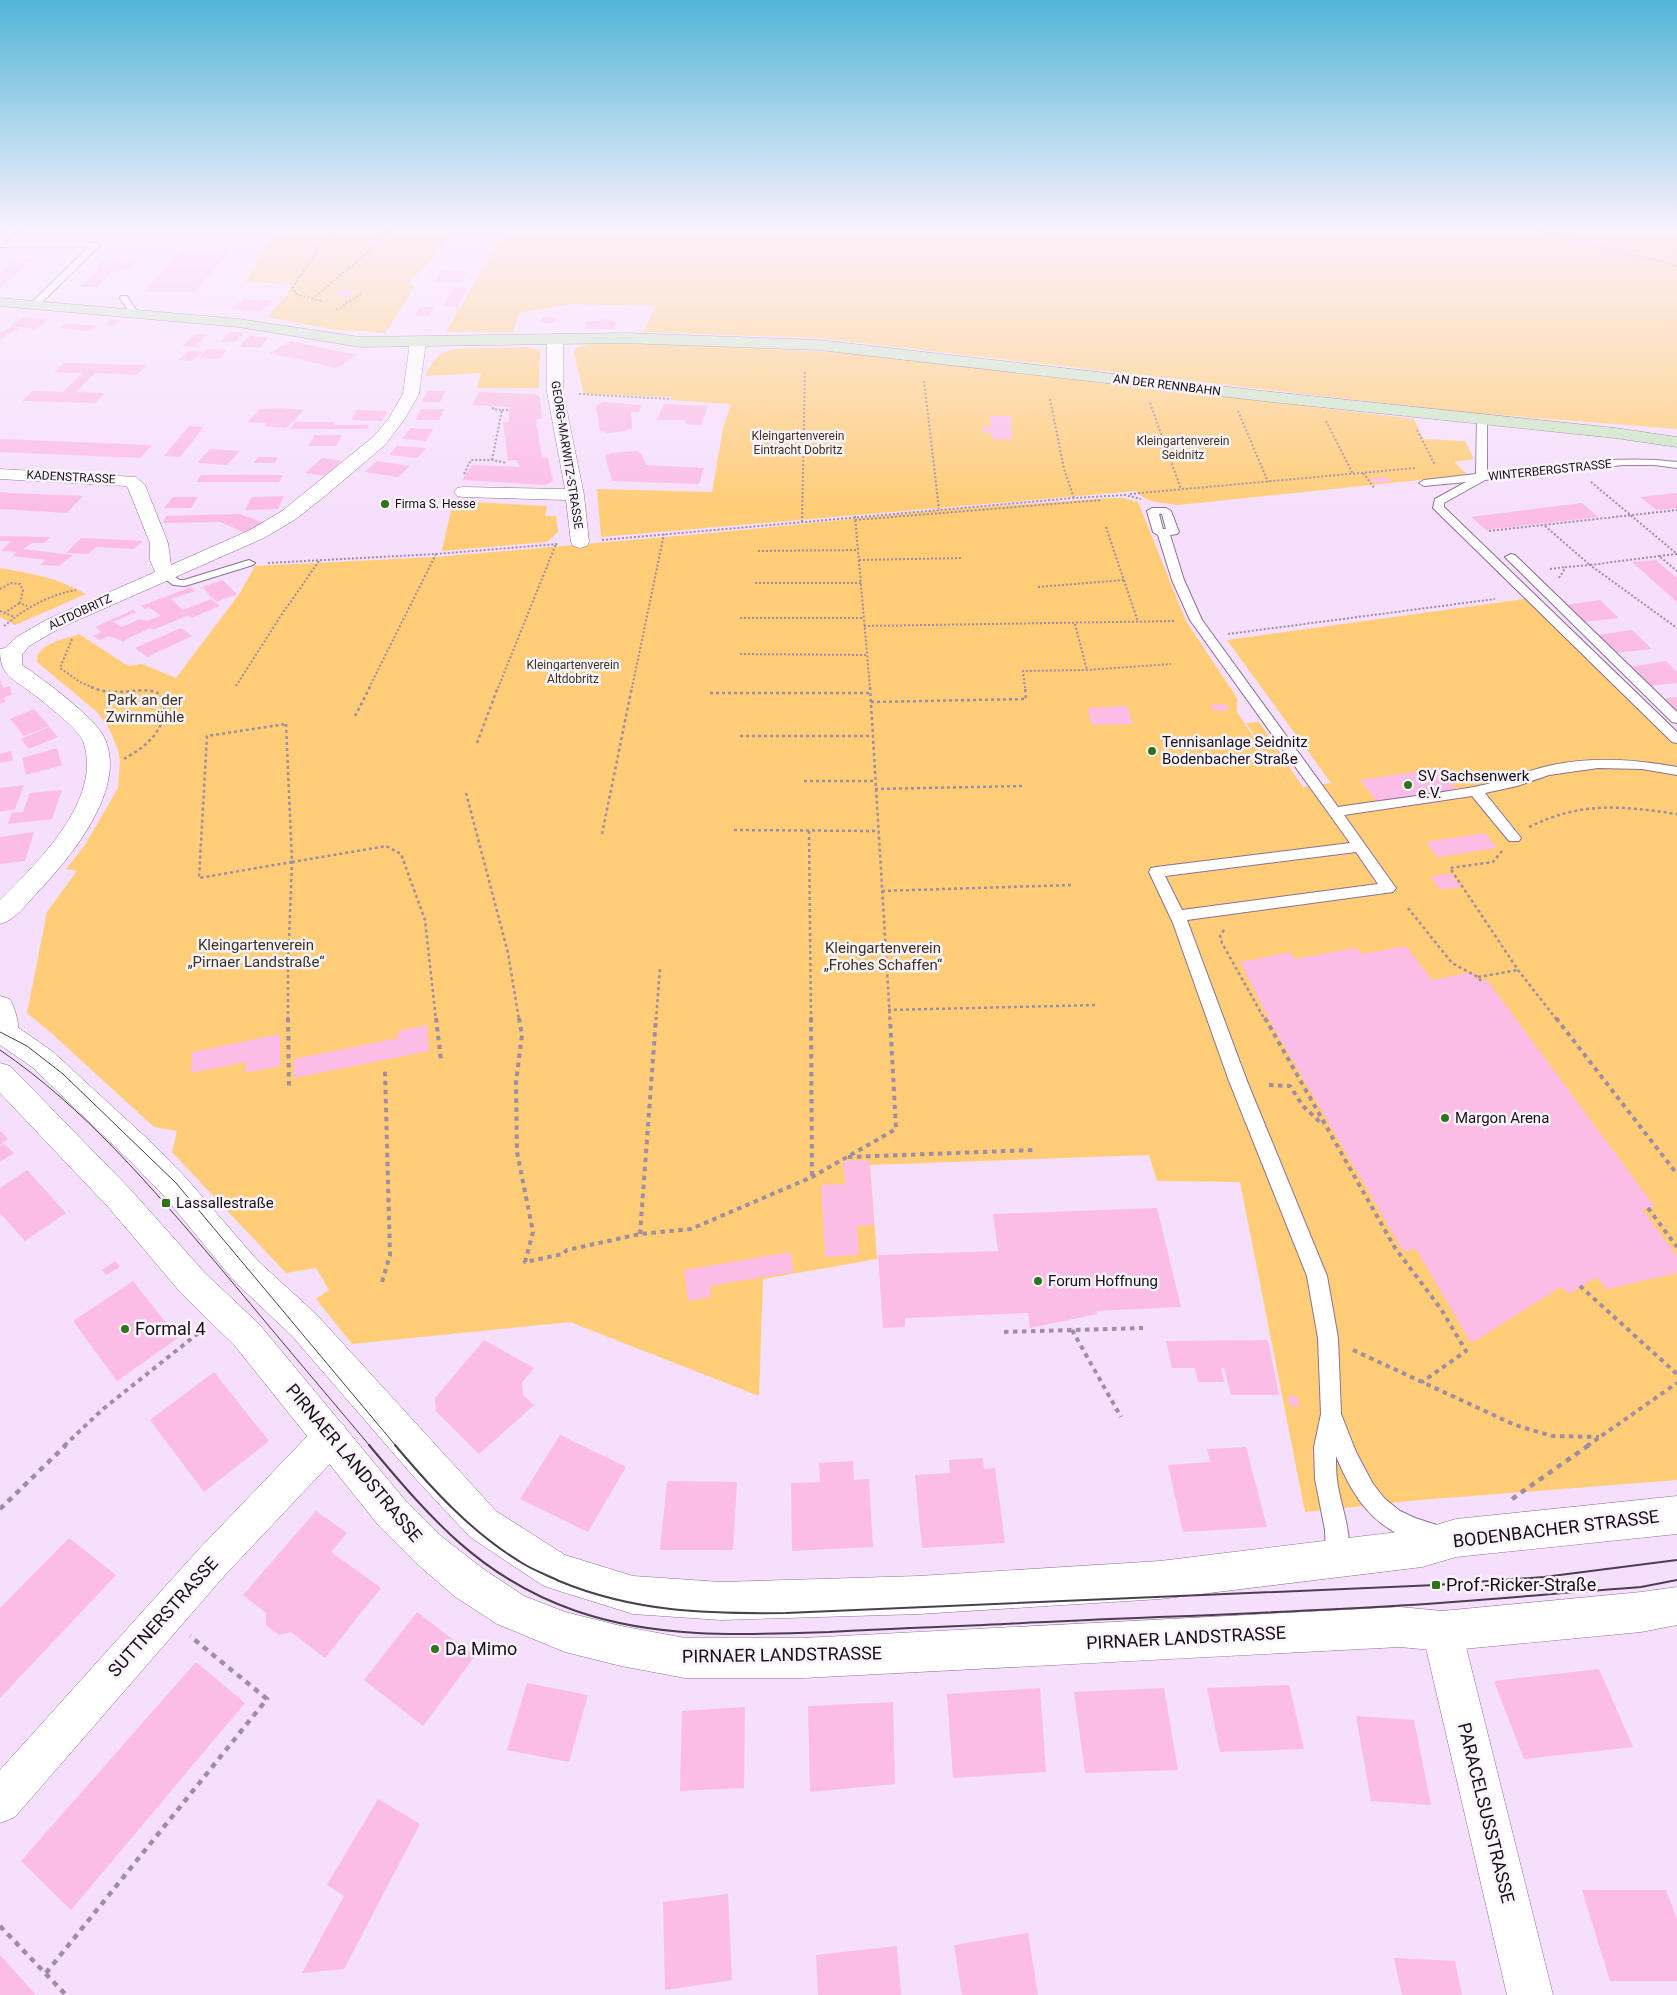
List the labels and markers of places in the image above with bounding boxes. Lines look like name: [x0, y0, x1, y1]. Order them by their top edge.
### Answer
place label: Firma S. Hesse: [395, 497, 476, 511]
marker: Firma S. Hesse: [379, 498, 391, 510]
place label: Tennisanlage Seidnitz Bodenbacher Straße: [1162, 733, 1308, 768]
marker: Tennisanlage Seidnitz Bodenbacher Straße: [1146, 745, 1158, 757]
place label: SV Sachsenwerk e.V.: [1418, 767, 1530, 802]
marker: SV Sachsenwerk e.V.: [1402, 779, 1414, 791]
place label: Margon Arena: [1455, 1109, 1549, 1127]
marker: Margon Arena: [1439, 1112, 1451, 1124]
place label: Lassallestraße: [176, 1194, 274, 1212]
marker: Lassallestraße: [160, 1197, 172, 1209]
place label: Forum Hoffnung: [1048, 1272, 1158, 1290]
marker: Forum Hoffnung: [1032, 1275, 1044, 1287]
place label: Formal 4: [135, 1318, 206, 1339]
marker: Formal 4: [119, 1323, 131, 1335]
place label: Prof.-Ricker-Straße: [1446, 1574, 1596, 1595]
marker: Prof.-Ricker-Straße: [1430, 1579, 1442, 1591]
place label: Da Mimo: [445, 1638, 517, 1659]
marker: Da Mimo: [429, 1643, 441, 1655]

